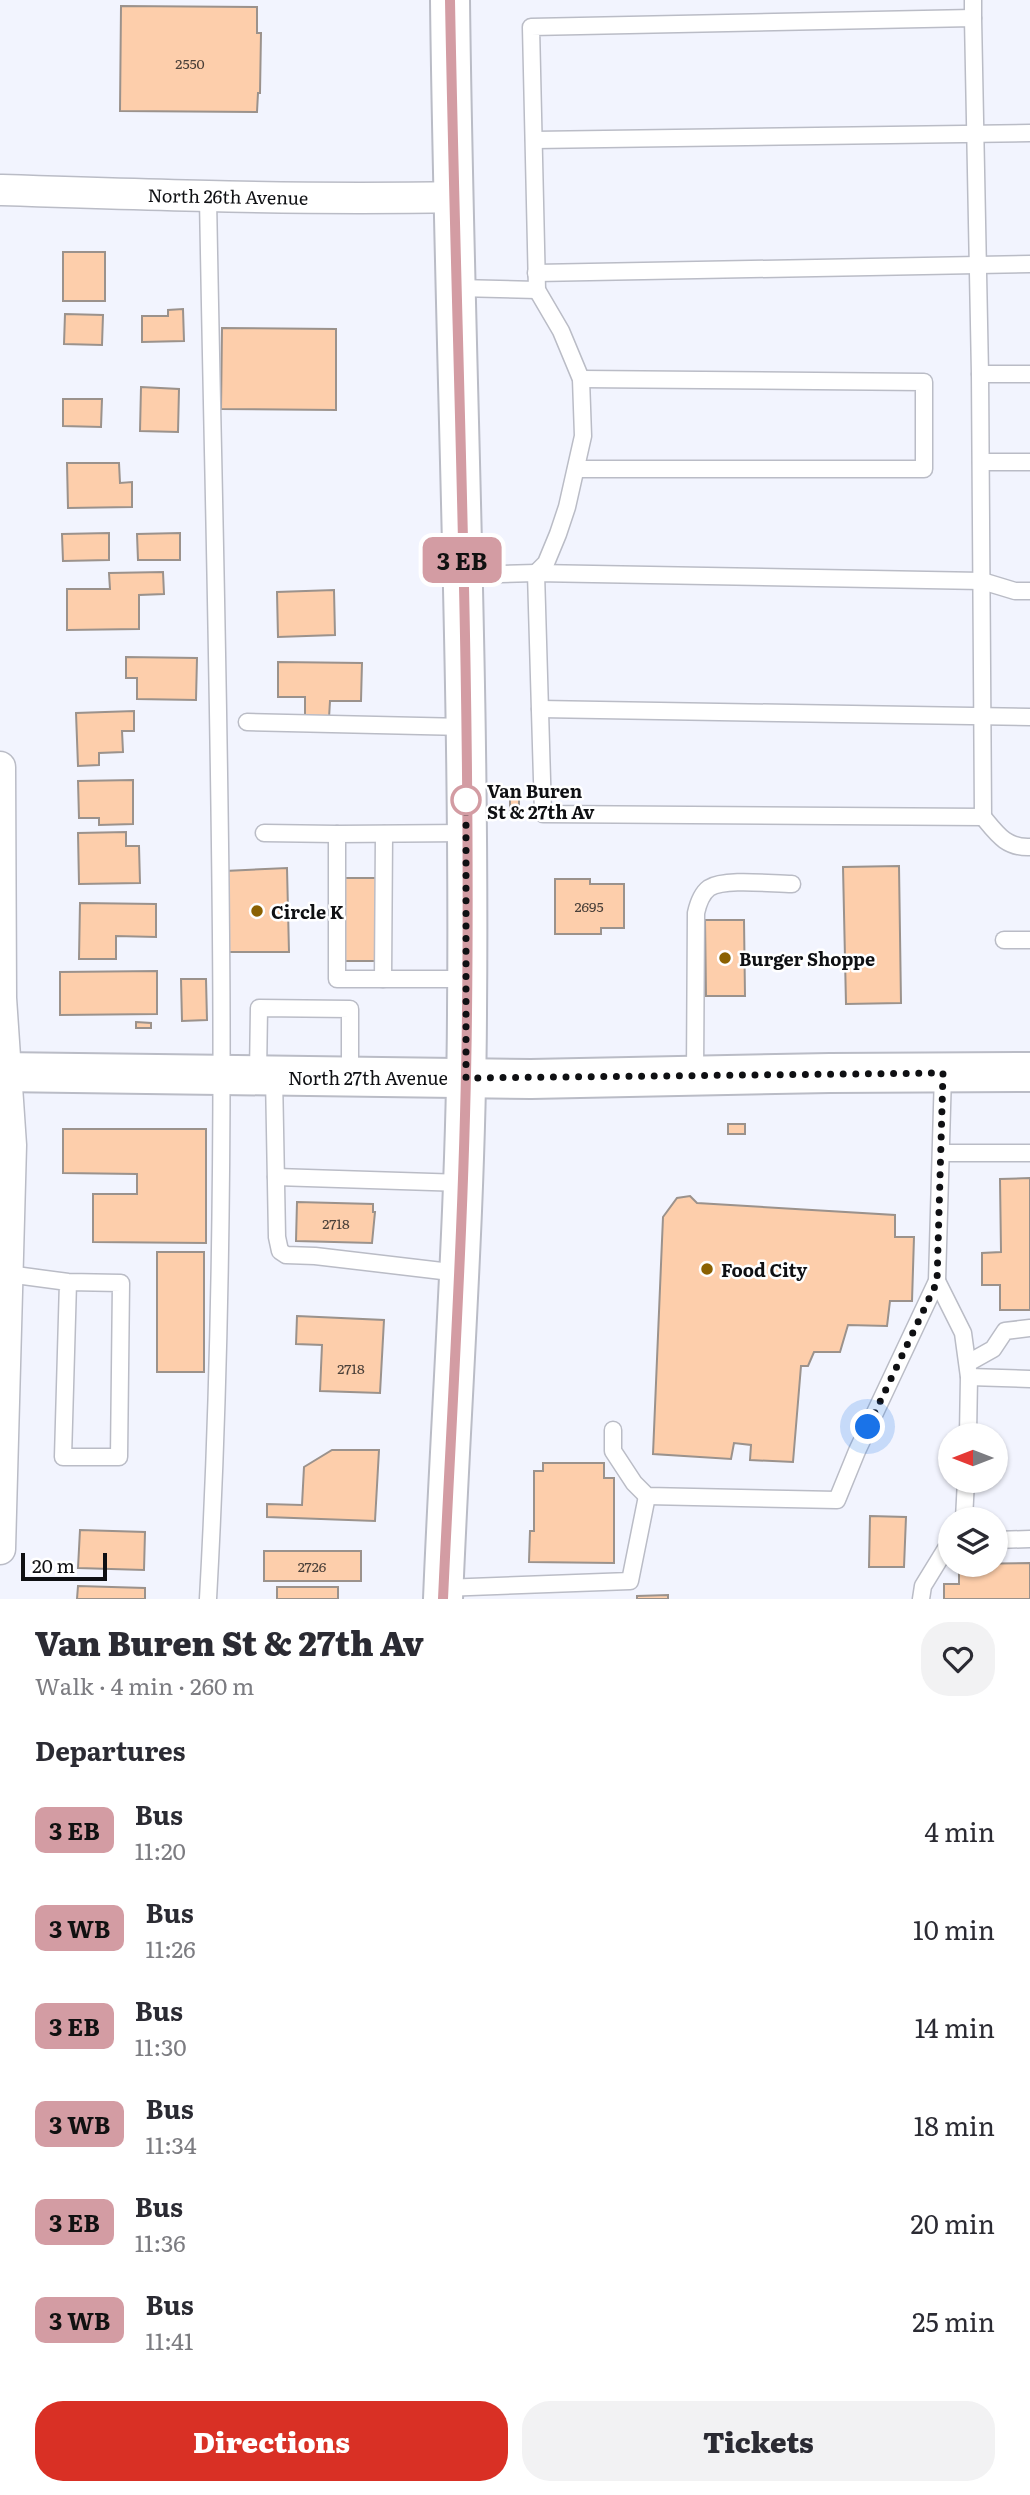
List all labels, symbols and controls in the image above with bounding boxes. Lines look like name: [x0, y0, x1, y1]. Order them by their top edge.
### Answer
house number: 2550: [175, 53, 205, 73]
street label: North 26th Avenue: [147, 181, 309, 211]
line badge: 3 EB: [413, 537, 511, 583]
text: 3 EB: [437, 542, 487, 577]
place label: Van Buren St & 27th Av: [487, 777, 595, 825]
marker: Van Buren St & 27th Av: [451, 785, 481, 815]
house number: 2695: [574, 896, 604, 916]
place label: Circle K: [271, 898, 344, 925]
marker: Circle K: [249, 903, 265, 919]
place label: Burger Shoppe: [739, 945, 875, 972]
marker: Burger Shoppe: [717, 950, 733, 966]
street label: North 27th Avenue: [288, 1064, 448, 1091]
house number: 2718: [322, 1213, 350, 1233]
place label: Food City: [721, 1256, 807, 1283]
marker: Food City: [699, 1261, 715, 1277]
house number: 2718: [337, 1358, 365, 1378]
your location: [850, 1409, 885, 1444]
north arrow: [938, 1423, 1008, 1493]
map controls: [938, 1423, 1008, 1577]
button: layers: [938, 1507, 1008, 1577]
scale bar: [21, 1550, 107, 1582]
text: 20 m: [32, 1551, 75, 1579]
house number: 2726: [298, 1556, 327, 1576]
text: Van Buren St & 27th Av: [35, 1617, 424, 1666]
button: heart: [921, 1622, 995, 1696]
text: Walk · 4 min · 260 m: [35, 1668, 254, 1702]
text: Departures: [35, 1730, 186, 1769]
text: Bus: [135, 1794, 183, 1833]
text: 4 min: [924, 1811, 995, 1850]
text: 3 EB: [49, 1812, 100, 1847]
text: 11:20: [135, 1833, 186, 1867]
text: Bus: [145, 1892, 194, 1931]
text: 10 min: [913, 1909, 995, 1948]
text: 3 WB: [49, 1910, 110, 1945]
text: 11:26: [145, 1931, 196, 1965]
text: Bus: [135, 1990, 183, 2029]
text: 14 min: [915, 2007, 995, 2046]
text: 3 EB: [49, 2008, 100, 2043]
text: 11:30: [135, 2029, 187, 2063]
text: Bus: [145, 2088, 194, 2127]
text: 18 min: [914, 2105, 995, 2144]
text: 3 WB: [49, 2106, 110, 2141]
text: 11:34: [145, 2127, 197, 2161]
text: Bus: [135, 2186, 183, 2225]
text: 20 min: [910, 2203, 995, 2242]
text: 3 EB: [49, 2204, 100, 2239]
text: 11:36: [135, 2225, 186, 2259]
text: Bus: [145, 2284, 194, 2323]
text: 25 min: [912, 2301, 995, 2340]
text: 3 WB: [49, 2302, 110, 2337]
text: 11:41: [145, 2323, 193, 2357]
button: Directions: [35, 2401, 508, 2481]
button: Tickets: [522, 2401, 995, 2481]

